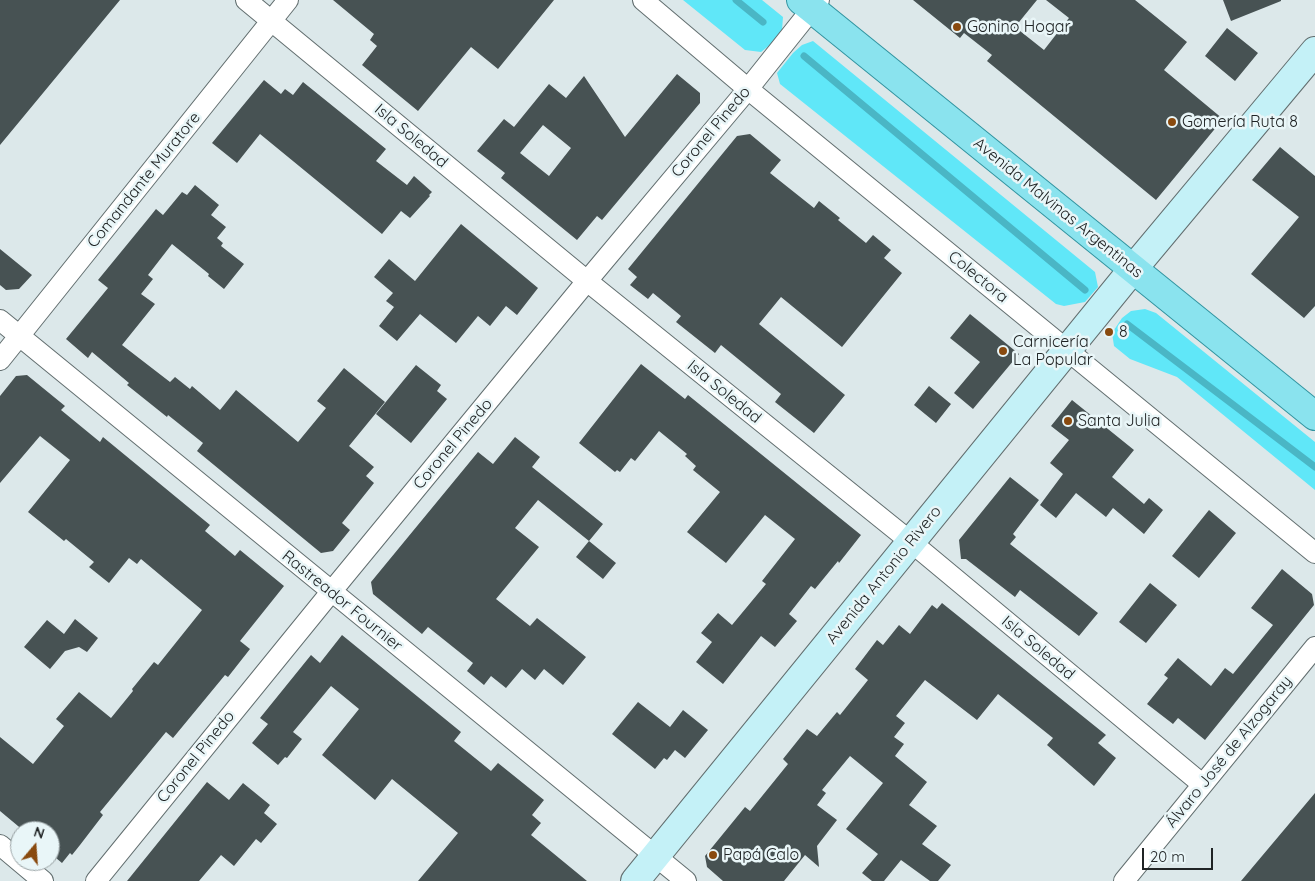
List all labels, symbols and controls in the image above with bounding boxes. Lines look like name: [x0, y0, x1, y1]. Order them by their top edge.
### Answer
place label: Gonino Hogar: [967, 17, 1071, 37]
marker: Gonino Hogar: [951, 21, 963, 33]
street label: Coronel Pinedo: [667, 83, 755, 181]
street label: Isla Soledad: [371, 100, 451, 172]
street label: Comandante Muratore: [83, 108, 205, 252]
place label: Gomería Ruta 8: [1182, 112, 1298, 132]
marker: Gomería Ruta 8: [1166, 116, 1178, 128]
street label: Avenida Malvinas Argentinas: [970, 134, 1146, 282]
street label: Colectora: [944, 247, 1012, 307]
place label: 8: [1119, 322, 1128, 342]
marker: 8: [1103, 326, 1115, 338]
place label: Carnicería La Popular: [1013, 332, 1093, 370]
marker: Carnicería La Popular: [997, 345, 1009, 357]
street label: Isla Soledad: [683, 356, 765, 428]
street label: Coronel Pinedo: [409, 395, 497, 493]
place label: Santa Julia: [1078, 411, 1160, 431]
marker: Santa Julia: [1062, 415, 1074, 427]
street label: Avenida Antonio Rivero: [822, 502, 946, 648]
street label: Rastreador Fournier: [278, 546, 406, 656]
street label: Isla Soledad: [998, 612, 1078, 684]
street label: Álvaro José de Alzogaray: [1162, 672, 1296, 832]
street label: Coronel Pinedo: [153, 707, 239, 807]
north arrow: [10, 821, 60, 871]
text: N: [32, 823, 47, 843]
scale bar: [1145, 838, 1216, 870]
place label: Papá Calo: [723, 845, 799, 865]
text: 20 m: [1150, 847, 1185, 866]
marker: Papá Calo: [707, 849, 719, 861]

